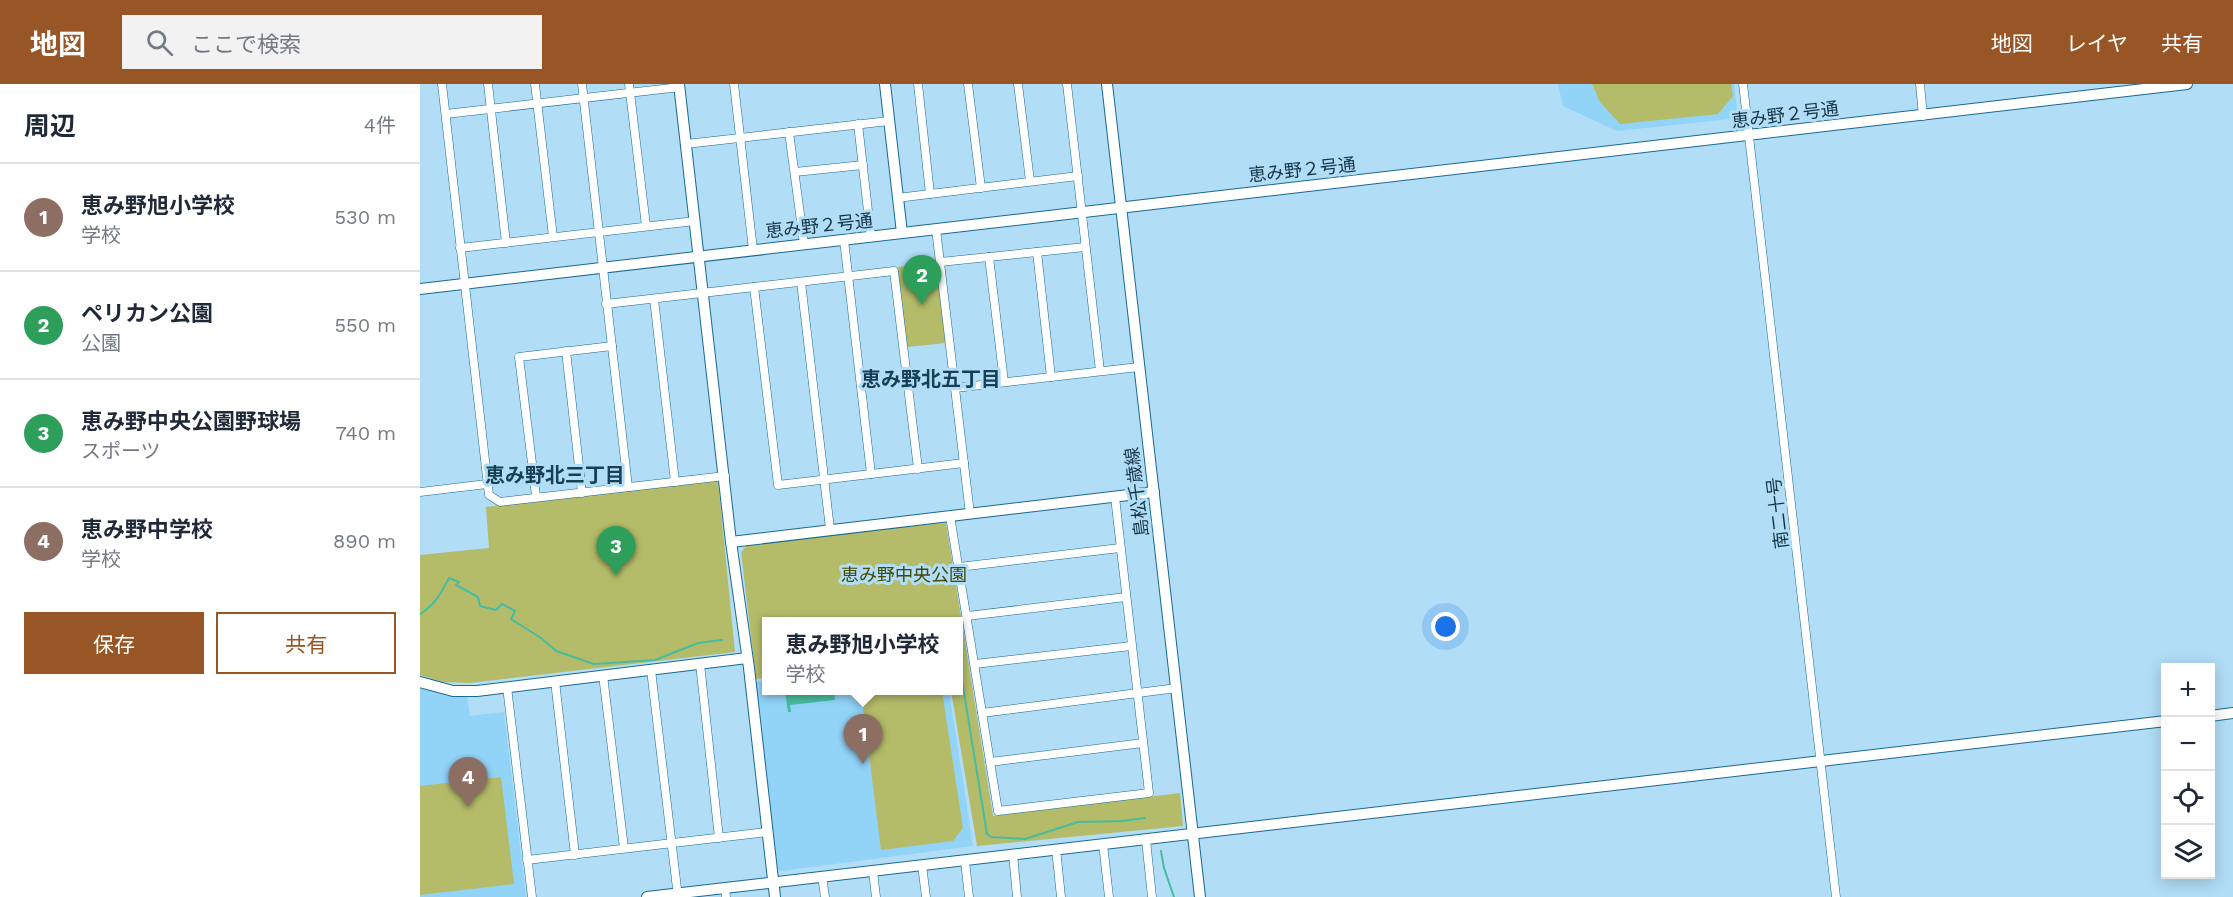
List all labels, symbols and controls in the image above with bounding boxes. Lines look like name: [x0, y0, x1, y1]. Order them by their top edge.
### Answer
search box: [122, 15, 542, 69]
icon: search: [143, 26, 176, 59]
text: 地図: [30, 28, 86, 61]
text: 地図: [1991, 31, 2033, 56]
text: レイヤ: [2066, 31, 2128, 56]
text: 共有: [2161, 31, 2203, 56]
text: ここで検索: [191, 32, 301, 57]
street label: 恵み野２号通: [1730, 98, 1840, 132]
text: 周辺: [24, 111, 76, 141]
text: 4件: [364, 113, 396, 137]
street label: 恵み野２号通: [1247, 153, 1357, 186]
text: 恵み野旭小学校: [81, 193, 235, 218]
text: 1: [39, 205, 48, 229]
text: 530 m: [334, 205, 396, 229]
street label: 恵み野２号通: [764, 209, 874, 242]
text: 学校: [81, 223, 121, 247]
pin: 2: [902, 256, 942, 305]
text: ペリカン公園: [81, 301, 213, 326]
text: 2: [38, 313, 49, 337]
text: 550 m: [334, 313, 396, 337]
text: 公園: [81, 331, 121, 355]
district label: 恵み野北五丁目: [861, 367, 1001, 391]
text: 恵み野中央公園野球場: [81, 409, 301, 434]
text: 3: [38, 421, 49, 445]
text: 740 m: [336, 421, 396, 445]
text: スポーツ: [81, 439, 161, 463]
street label: 島松千歳線: [1121, 446, 1152, 538]
district label: 恵み野北三丁目: [485, 463, 625, 487]
street label: 南二十号: [1763, 476, 1792, 550]
text: 恵み野中学校: [81, 517, 213, 542]
pin: 3: [596, 526, 636, 576]
text: 4: [37, 529, 50, 553]
text: 890 m: [333, 529, 396, 553]
text: 学校: [81, 547, 121, 571]
park label: 恵み野中央公園: [841, 564, 967, 585]
button: 保存: [24, 612, 204, 674]
button: 共有: [216, 612, 396, 674]
your location: [1431, 612, 1460, 641]
popup: [762, 617, 963, 695]
text: 恵み野旭小学校: [785, 632, 940, 657]
text: 学校: [785, 662, 825, 686]
map controls: [2161, 663, 2215, 879]
button: +: [2161, 663, 2215, 717]
pin: 1: [844, 714, 882, 764]
button: −: [2161, 717, 2215, 771]
pin: 4: [448, 758, 488, 807]
button: locate: [2161, 771, 2215, 825]
button: layers: [2161, 825, 2215, 879]

